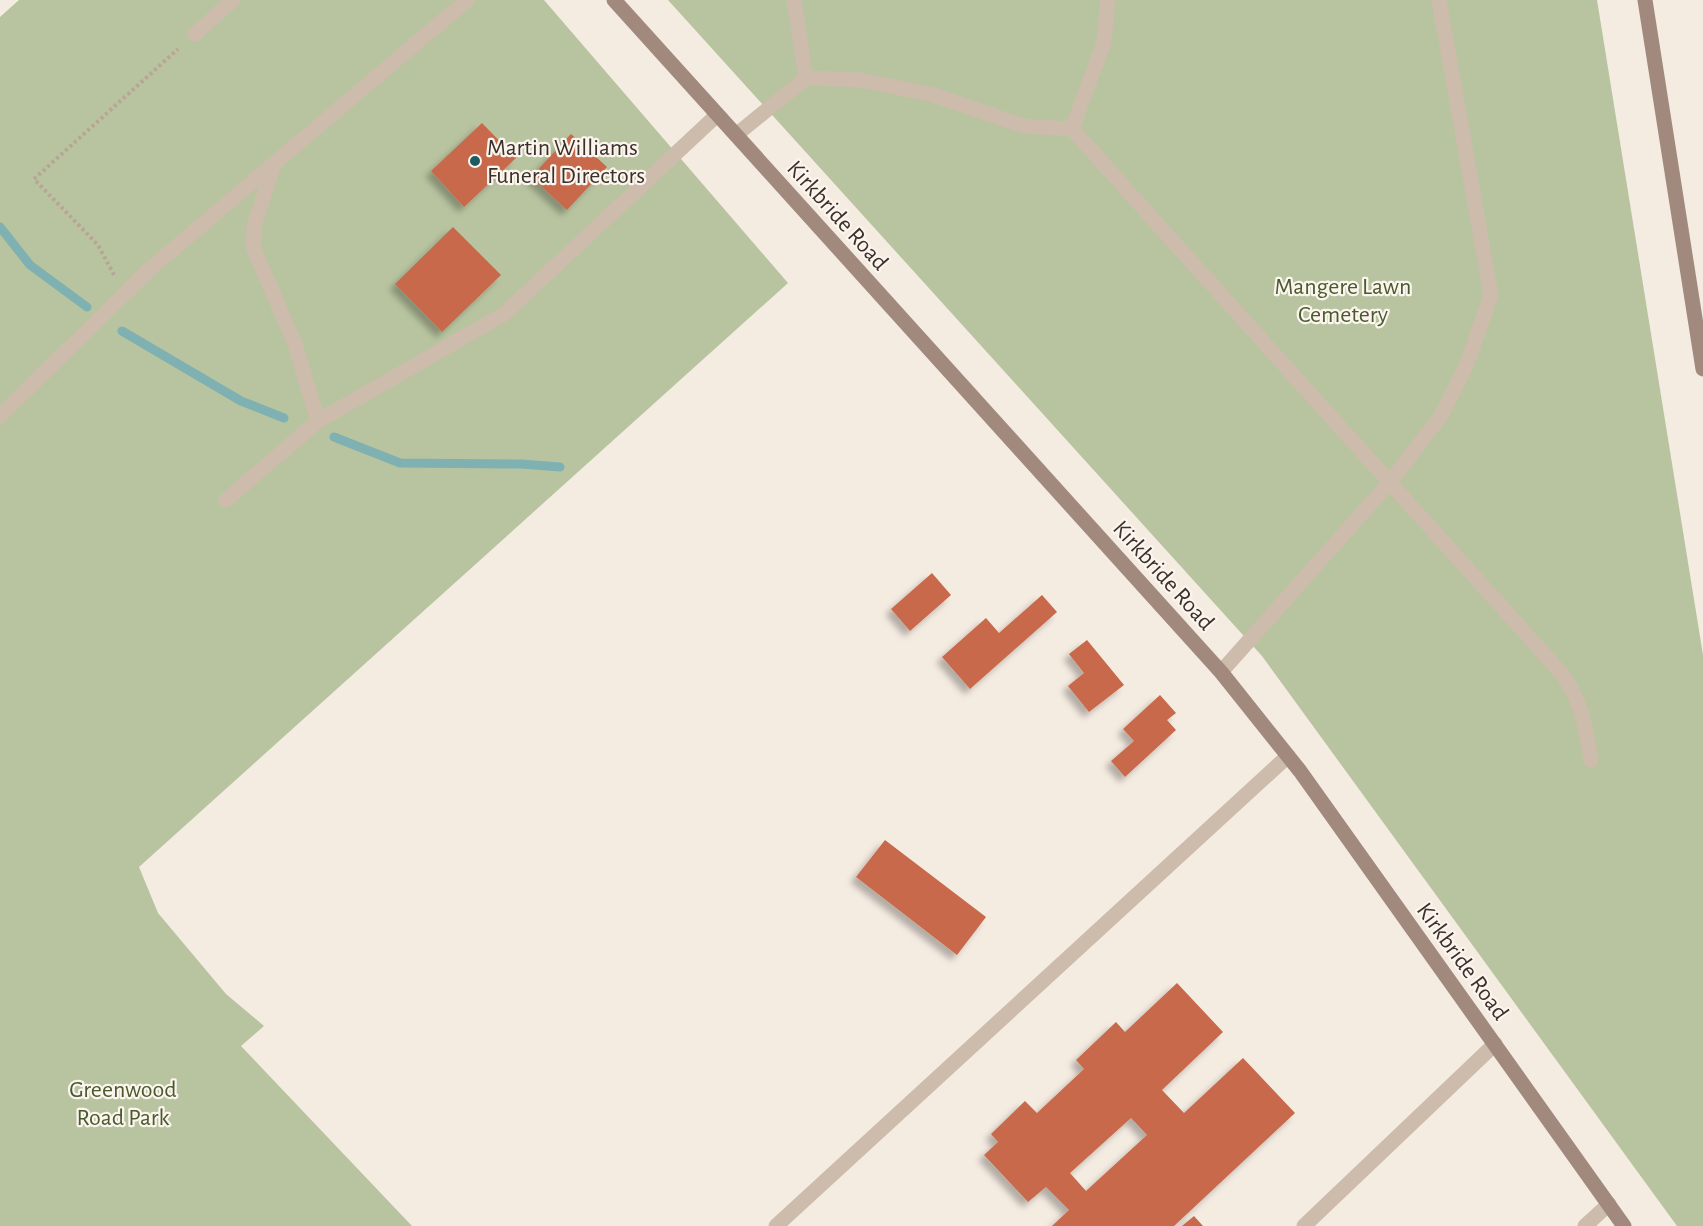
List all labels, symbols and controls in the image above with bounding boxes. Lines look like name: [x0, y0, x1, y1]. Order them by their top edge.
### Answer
place label: Martin Williams Funeral Directors: [487, 136, 645, 188]
marker: Martin Williams Funeral Directors: [468, 154, 482, 168]
street label: Kirkbride Road: [782, 156, 893, 275]
park label: Mangere Lawn Cemetery: [1275, 275, 1411, 327]
street label: Kirkbride Road: [1108, 516, 1219, 635]
street label: Kirkbride Road: [1412, 899, 1513, 1025]
park label: Greenwood Road Park: [69, 1078, 177, 1130]

